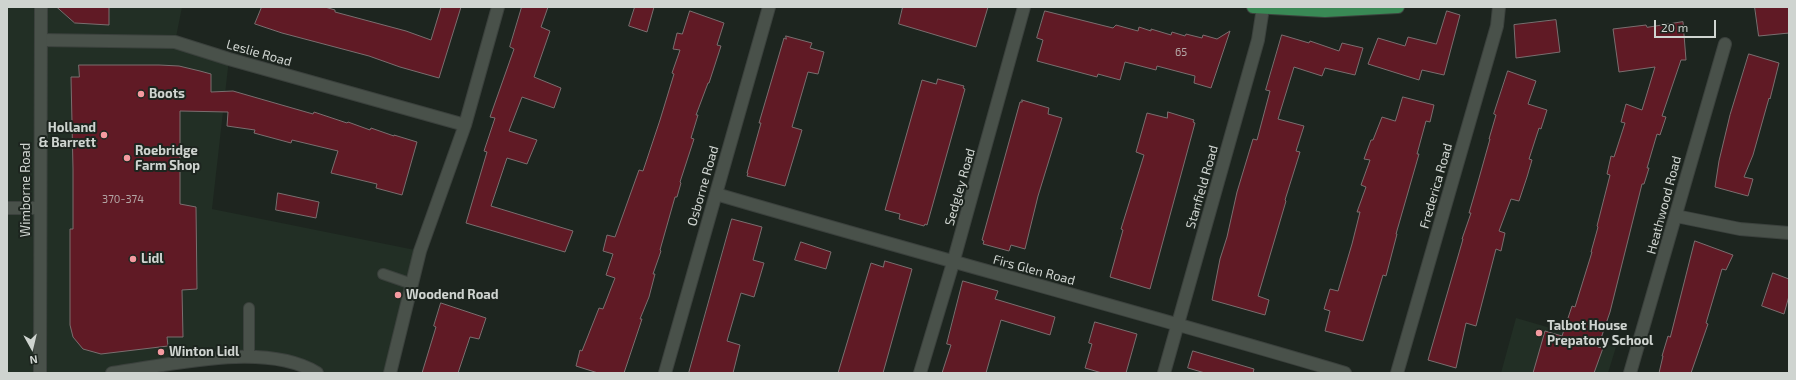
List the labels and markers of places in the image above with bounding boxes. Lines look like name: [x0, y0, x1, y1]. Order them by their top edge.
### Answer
place label: Boots: [149, 86, 185, 102]
marker: Boots: [136, 89, 146, 99]
place label: Holland & Barrett: [39, 120, 96, 151]
marker: Holland & Barrett: [99, 130, 109, 140]
place label: Roebridge Farm Shop: [135, 143, 200, 174]
marker: Roebridge Farm Shop: [122, 153, 132, 163]
place label: Lidl: [141, 251, 164, 267]
marker: Lidl: [128, 254, 138, 264]
place label: Woodend Road: [406, 287, 498, 303]
marker: Woodend Road: [393, 290, 403, 300]
place label: Talbot House Prepatory School: [1547, 318, 1653, 349]
marker: Talbot House Prepatory School: [1534, 328, 1544, 338]
place label: Winton Lidl: [169, 344, 239, 360]
marker: Winton Lidl: [156, 347, 166, 357]

